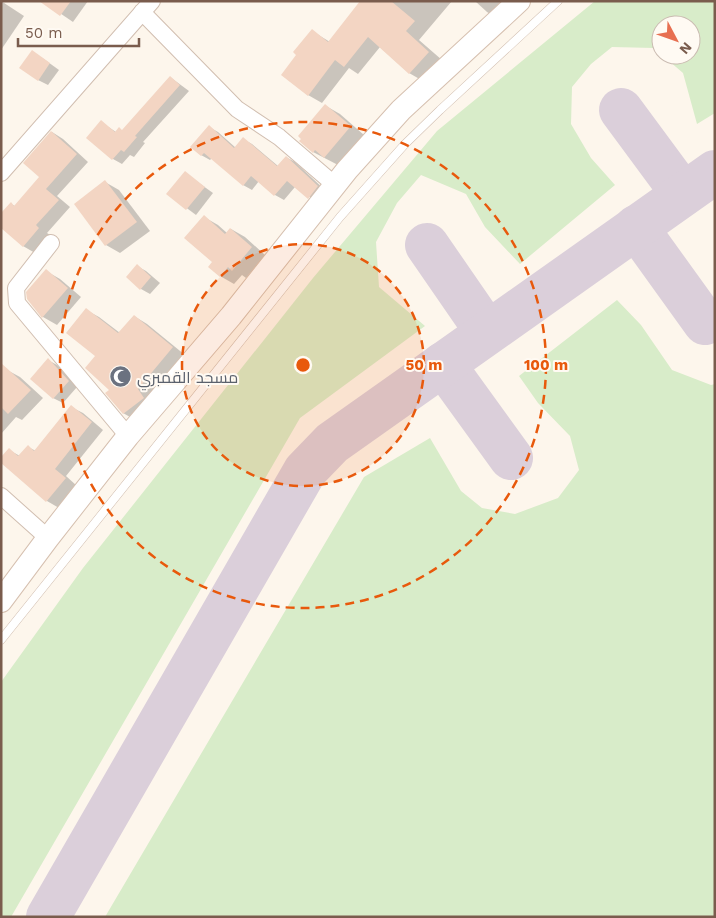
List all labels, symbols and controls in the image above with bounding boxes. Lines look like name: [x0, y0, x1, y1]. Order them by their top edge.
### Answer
scale bar: [18, 15, 139, 47]
north arrow: [651, 15, 701, 65]
text: 50 m: [25, 24, 62, 42]
text: N: [676, 39, 695, 58]
centre of rings: [294, 356, 312, 374]
text: 50 m: [406, 356, 442, 374]
text: 100 m: [524, 356, 568, 374]
mosque icon: مسجد القمبري: [109, 365, 133, 389]
place label: مسجد القمبري: [137, 368, 238, 391]

